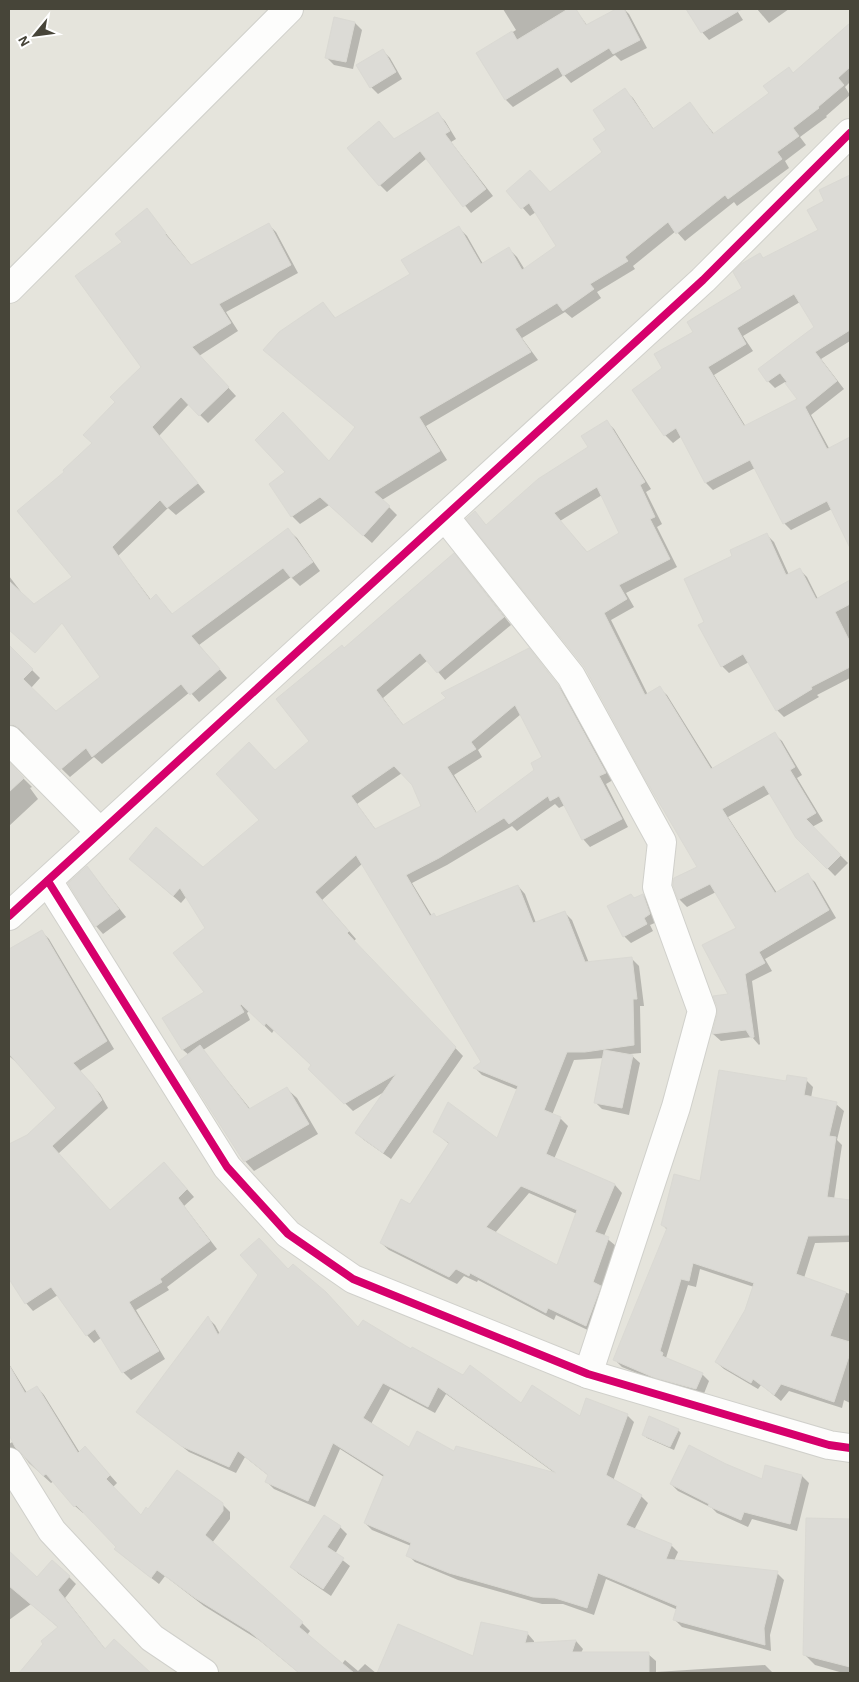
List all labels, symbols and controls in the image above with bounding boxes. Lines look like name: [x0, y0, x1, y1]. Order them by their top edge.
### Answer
north arrow: [10, 10, 60, 60]
text: N: [16, 33, 33, 48]

